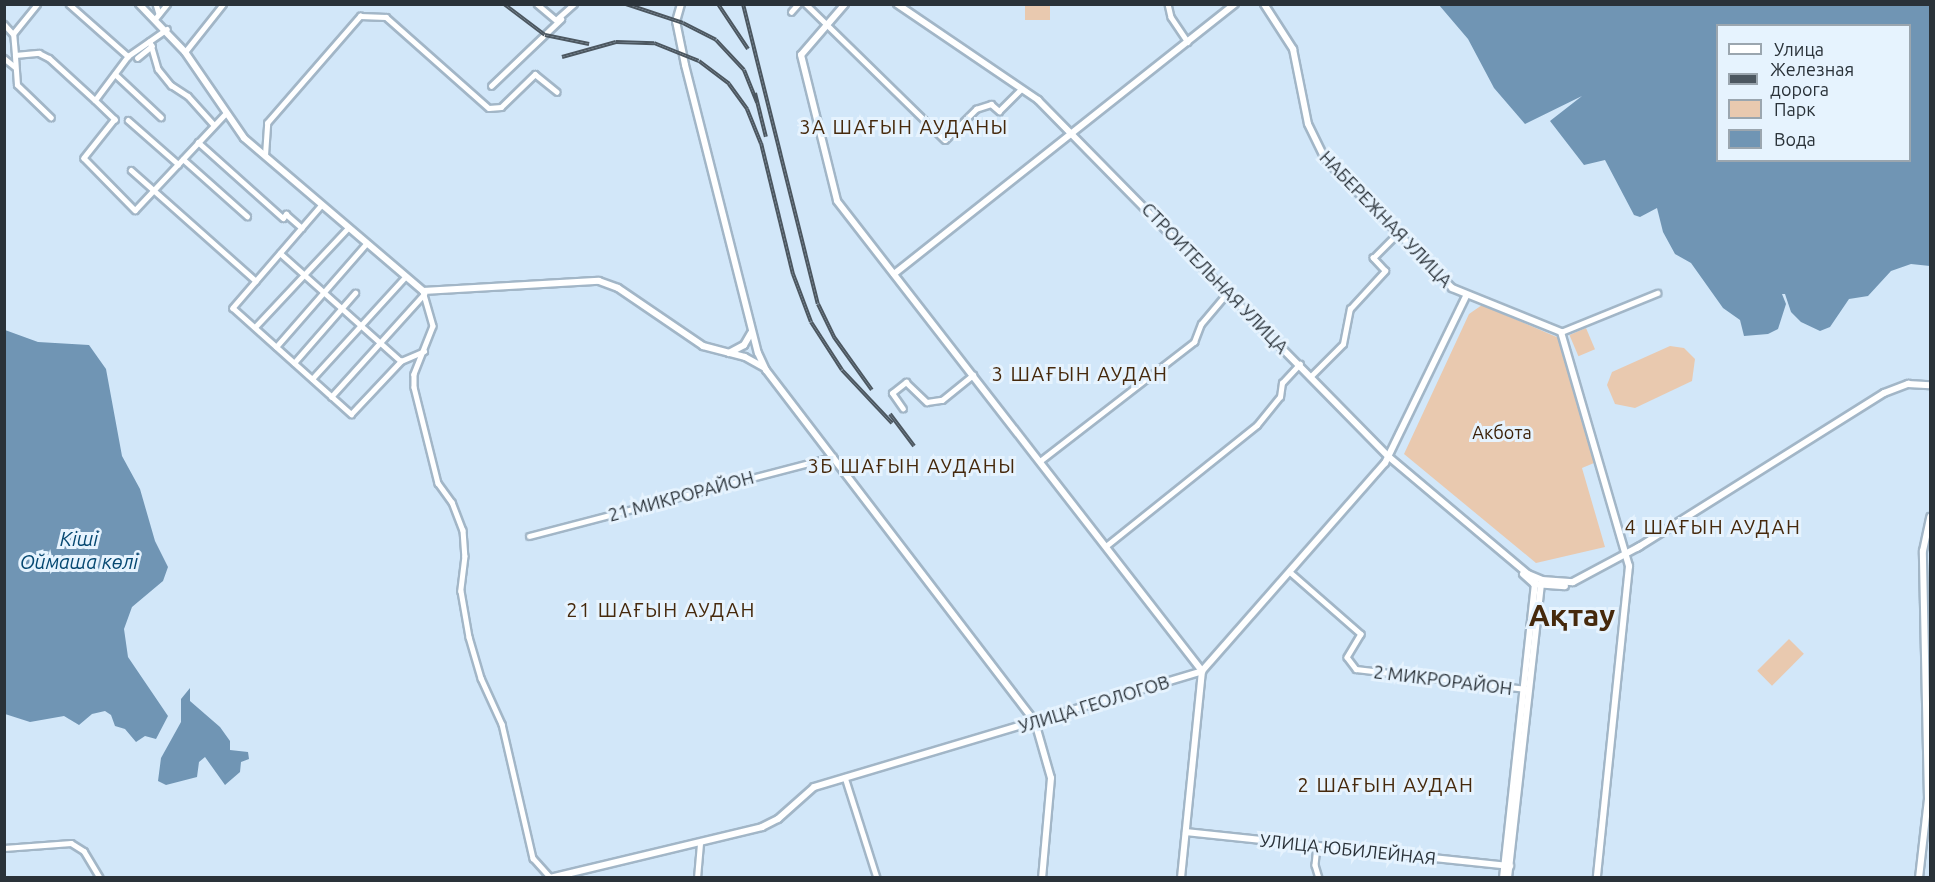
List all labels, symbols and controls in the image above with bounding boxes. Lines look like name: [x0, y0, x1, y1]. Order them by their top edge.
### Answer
legend: [1716, 24, 1911, 162]
text: Улица: [1774, 39, 1824, 59]
text: Железная дорога: [1770, 59, 1854, 99]
text: Парк: [1774, 99, 1815, 119]
district label: 3А ШАҒЫН АУДАНЫ: [799, 114, 1009, 138]
text: Вода: [1774, 129, 1816, 149]
street label: НАБЕРЕЖНАЯ УЛИЦА: [1315, 146, 1457, 292]
street label: СТРОИТЕЛЬНАЯ УЛИЦА: [1137, 198, 1293, 358]
district label: 3 ШАҒЫН АУДАН: [992, 361, 1168, 385]
park label: Акбота: [1472, 421, 1532, 443]
district label: 3Б ШАҒЫН АУДАНЫ: [808, 453, 1016, 477]
street label: 21 МИКРОРАЙОН: [606, 466, 756, 526]
district label: 4 ШАҒЫН АУДАН: [1625, 514, 1801, 538]
water label: Кіші Оймаша көлi: [20, 526, 138, 573]
district label: 21 ШАҒЫН АУДАН: [566, 597, 756, 621]
district label: Ақтау: [1529, 597, 1615, 633]
street label: 2 МИКРОРАЙОН: [1372, 661, 1514, 699]
street label: УЛИЦА ГЕОЛОГОВ: [1016, 671, 1172, 737]
district label: 2 ШАҒЫН АУДАН: [1298, 772, 1474, 796]
street label: УЛИЦА ЮБИЛЕЙНАЯ: [1259, 829, 1437, 869]

